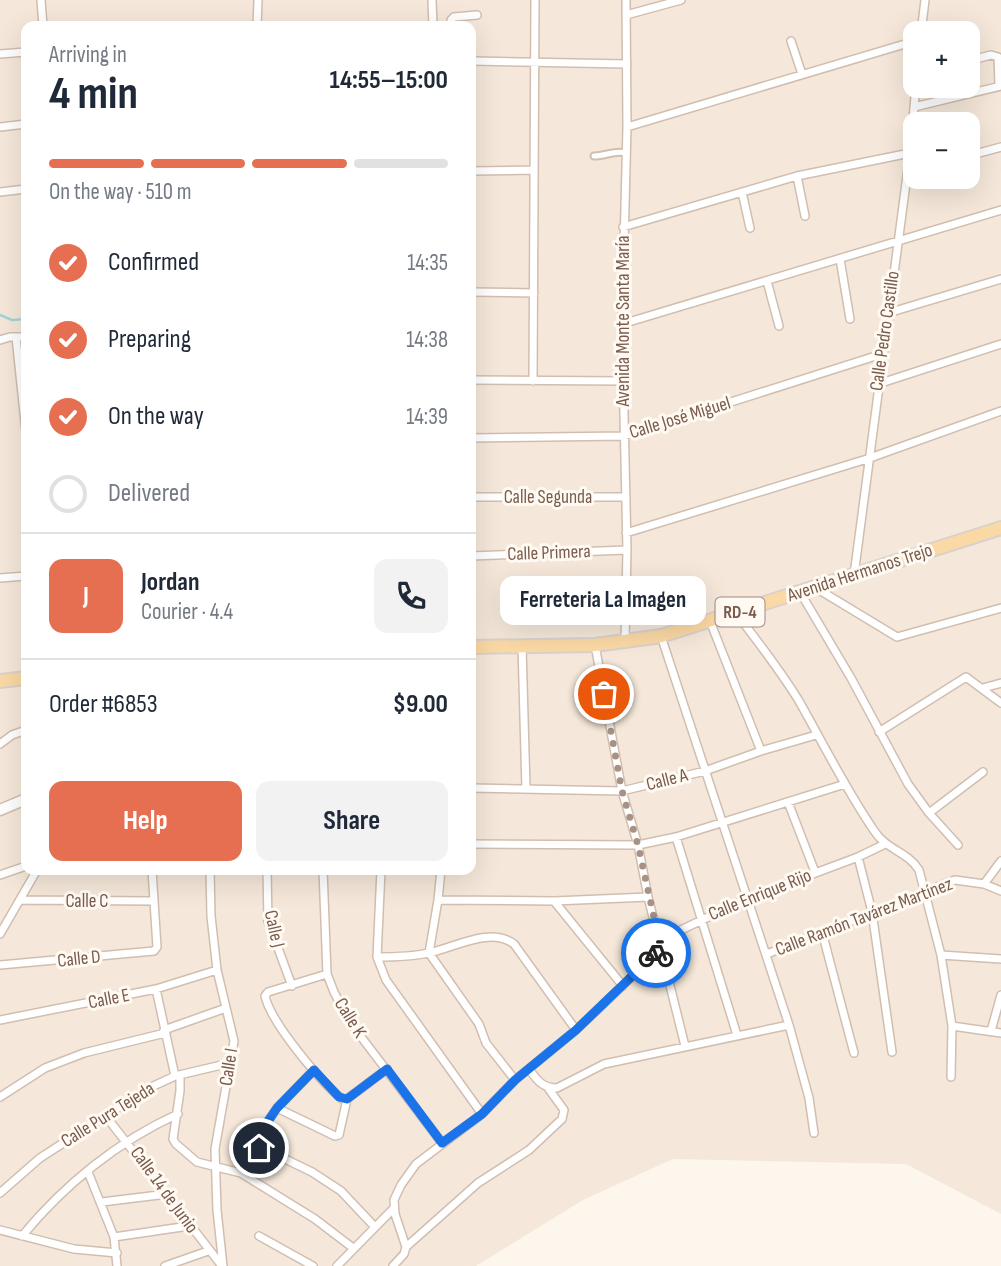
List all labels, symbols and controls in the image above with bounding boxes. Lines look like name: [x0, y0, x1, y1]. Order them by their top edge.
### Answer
map controls: [903, 21, 980, 189]
button: +: [903, 21, 980, 98]
text: Arriving in: [49, 41, 127, 69]
text: 14:55–15:00: [330, 65, 448, 96]
text: 4 min: [49, 67, 138, 122]
button: −: [903, 112, 980, 189]
text: On the way · 510 m: [49, 178, 192, 206]
street label: Avenida Monte Santa María: [612, 235, 635, 408]
icon: check: [49, 244, 87, 282]
text: Confirmed: [108, 247, 199, 278]
text: 14:35: [407, 249, 448, 277]
street label: Calle Pedro Castillo: [865, 270, 905, 392]
icon: check: [49, 321, 87, 359]
text: Preparing: [108, 324, 191, 355]
text: 14:38: [406, 326, 448, 354]
street label: Calle José Miguel: [627, 392, 733, 444]
icon: check: [49, 398, 87, 436]
text: On the way: [108, 401, 204, 432]
text: 14:39: [406, 403, 448, 431]
text: Delivered: [108, 478, 190, 509]
street label: Calle Segunda: [504, 486, 592, 509]
street label: Avenida Hermanos Trejo: [784, 539, 935, 608]
street label: Calle Primera: [507, 540, 591, 566]
button: phone: [374, 559, 448, 633]
text: Jordan: [141, 567, 199, 598]
callout: Ferreteria La Imagen: [501, 575, 707, 624]
text: J: [83, 581, 89, 612]
text: Ferreteria La Imagen: [520, 586, 686, 614]
text: Courier · 4.4: [141, 598, 233, 626]
road number: RD-4: [716, 598, 764, 626]
pin: [574, 664, 634, 724]
icon: bag: [585, 675, 623, 713]
text: Order #6853: [49, 689, 158, 720]
text: $9.00: [393, 689, 448, 720]
street label: Calle A: [644, 764, 691, 796]
button: Help: [49, 781, 242, 861]
button: Share: [256, 781, 448, 861]
street label: Calle Enrique Rijo: [705, 864, 815, 926]
street label: Calle Ramón Tavárez Martínez: [772, 873, 956, 961]
street label: Calle C: [65, 890, 109, 913]
street label: Calle J: [259, 908, 289, 950]
courier: [621, 918, 691, 988]
icon: bike: [637, 934, 675, 972]
street label: Calle D: [56, 945, 102, 973]
street label: Calle E: [86, 984, 132, 1014]
street label: Calle K: [329, 994, 371, 1042]
street label: Calle I: [215, 1047, 243, 1087]
street label: Calle Pura Tejeda: [57, 1077, 159, 1153]
pin: [229, 1118, 289, 1178]
icon: home: [240, 1129, 278, 1167]
street label: Calle 14 de Junio: [125, 1142, 203, 1238]

